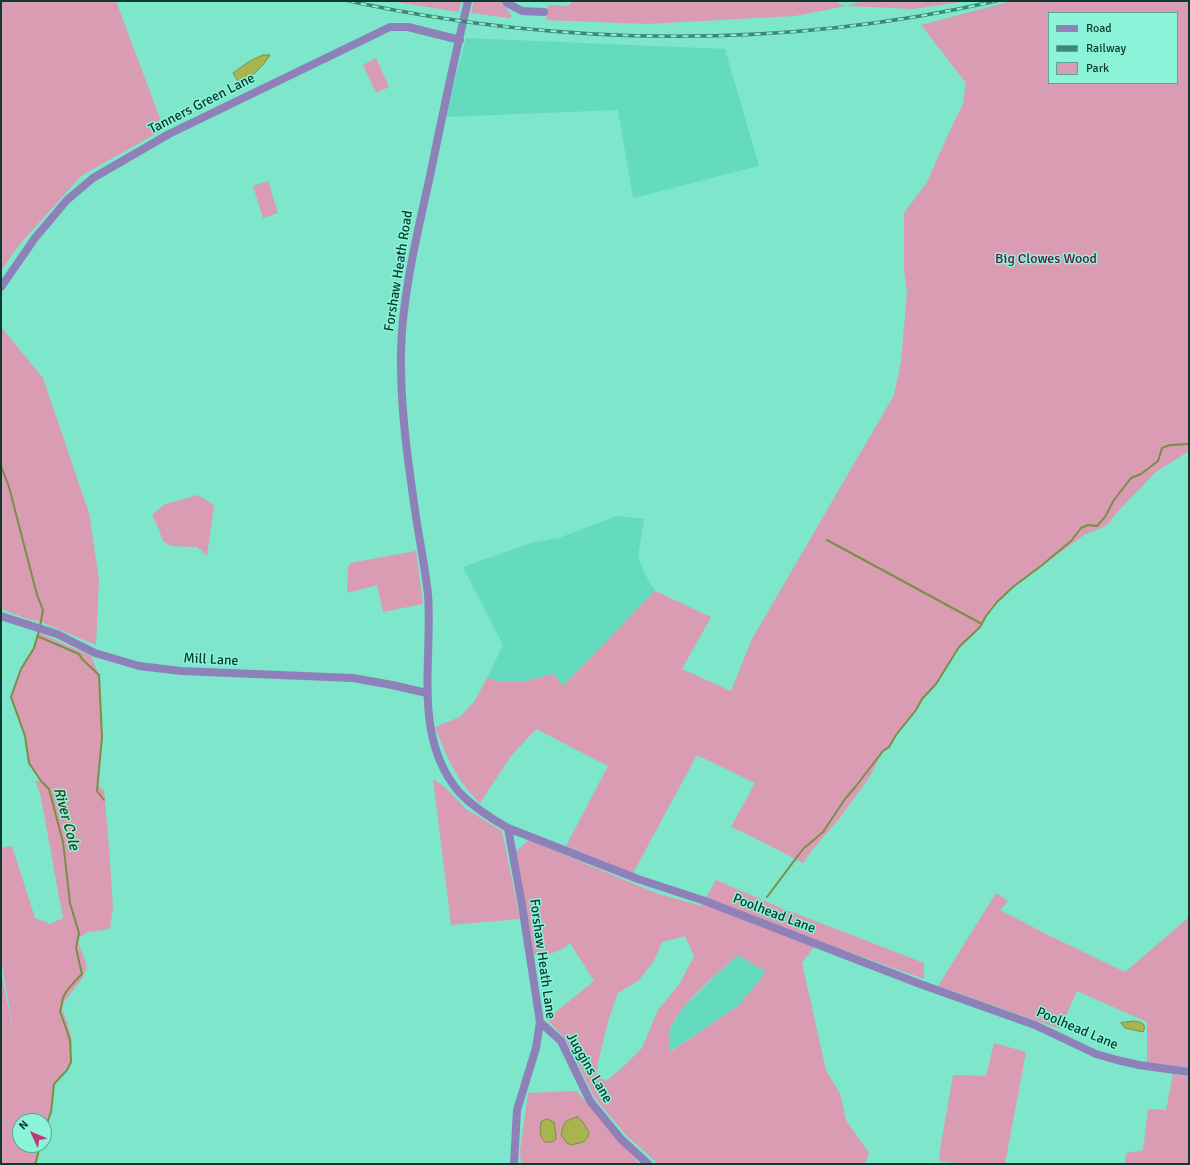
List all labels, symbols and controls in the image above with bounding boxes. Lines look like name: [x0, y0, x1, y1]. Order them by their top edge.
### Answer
legend: [1048, 12, 1178, 84]
text: Road: [1086, 21, 1112, 36]
text: Railway: [1086, 41, 1126, 56]
text: Park: [1086, 61, 1109, 76]
street label: Tanners Green Lane: [146, 70, 258, 138]
street label: Forshaw Heath Road: [381, 209, 417, 333]
park label: Big Clowes Wood: [995, 251, 1097, 267]
street label: Mill Lane: [183, 650, 239, 670]
water label: River Cole: [49, 786, 83, 852]
street label: Poolhead Lane: [730, 891, 818, 937]
street label: Forshaw Heath Lane: [525, 898, 559, 1020]
street label: Poolhead Lane: [1034, 1004, 1120, 1054]
street label: Juggins Lane: [562, 1030, 616, 1106]
north arrow: [12, 1113, 52, 1153]
text: N: [16, 1118, 31, 1132]

